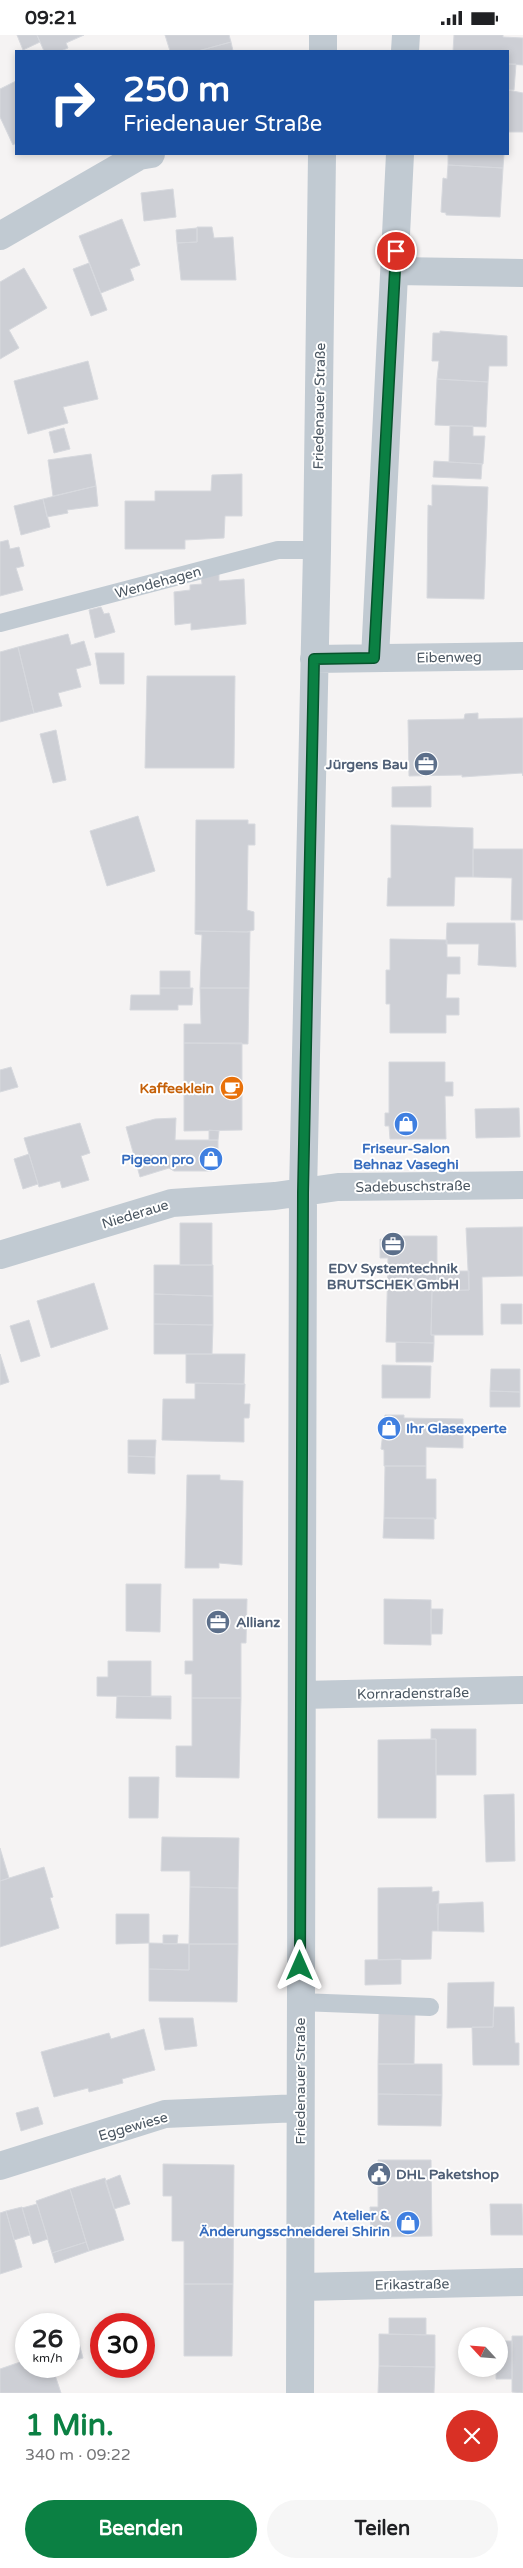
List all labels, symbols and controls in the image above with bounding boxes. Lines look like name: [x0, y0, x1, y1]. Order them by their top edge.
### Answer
text: 09:21: [25, 7, 78, 29]
text: 250 m: [123, 69, 230, 111]
icon: right: [40, 70, 105, 135]
text: Friedenauer Straße: [123, 111, 322, 137]
pin: [375, 230, 417, 272]
icon: arrive: [382, 237, 410, 265]
street label: Friedenauer Straße: [310, 342, 329, 470]
street label: Wendehagen: [113, 563, 203, 602]
street label: Eibenweg: [416, 648, 482, 667]
office icon: Jürgens Bau: [413, 751, 439, 777]
place label: Jürgens Bau: [325, 756, 408, 773]
cafe icon: Kaffeeklein: [219, 1075, 245, 1101]
place label: Kaffeeklein: [140, 1080, 214, 1097]
shop icon: Friseur-Salon Behnaz Vaseghi: [393, 1111, 419, 1137]
place label: Friseur-Salon Behnaz Vaseghi: [353, 1140, 459, 1173]
shop icon: Pigeon pro: [198, 1146, 224, 1172]
place label: Pigeon pro: [121, 1151, 194, 1168]
street label: Sadebuschstraße: [355, 1177, 471, 1196]
street label: Niederaue: [100, 1196, 171, 1233]
office icon: EDV Systemtechnik BRUTSCHEK GmbH: [380, 1231, 406, 1257]
place label: EDV Systemtechnik BRUTSCHEK GmbH: [327, 1260, 459, 1293]
shop icon: Ihr Glasexperte: [376, 1415, 402, 1441]
place label: Ihr Glasexperte: [406, 1420, 507, 1437]
office icon: Allianz: [205, 1609, 231, 1635]
place label: Allianz: [236, 1614, 280, 1631]
street label: Kornradenstraße: [357, 1684, 469, 1703]
position arrow: [273, 1939, 325, 1991]
street label: Friedenauer Straße: [292, 2018, 309, 2144]
street label: Eggewiese: [96, 2108, 170, 2144]
public building icon: DHL Paketshop: [366, 2161, 392, 2187]
place label: DHL Paketshop: [396, 2166, 499, 2183]
place label: Atelier & Änderungsschneiderei Shirin: [199, 2207, 390, 2240]
shop icon: Atelier & Änderungsschneiderei Shirin: [395, 2210, 421, 2236]
street label: Erikastraße: [375, 2275, 450, 2294]
speed limit sign: 30: [90, 2313, 155, 2378]
text: 26: [32, 2324, 63, 2354]
north arrow: [458, 2327, 508, 2377]
map controls: [458, 2327, 508, 2377]
text: km/h: [32, 2351, 63, 2365]
text: 1 Min.: [25, 2407, 114, 2444]
button: close: [446, 2410, 498, 2462]
text: 340 m · 09:22: [25, 2445, 131, 2465]
button: Beenden: [25, 2500, 257, 2558]
button: Teilen: [267, 2500, 498, 2558]

